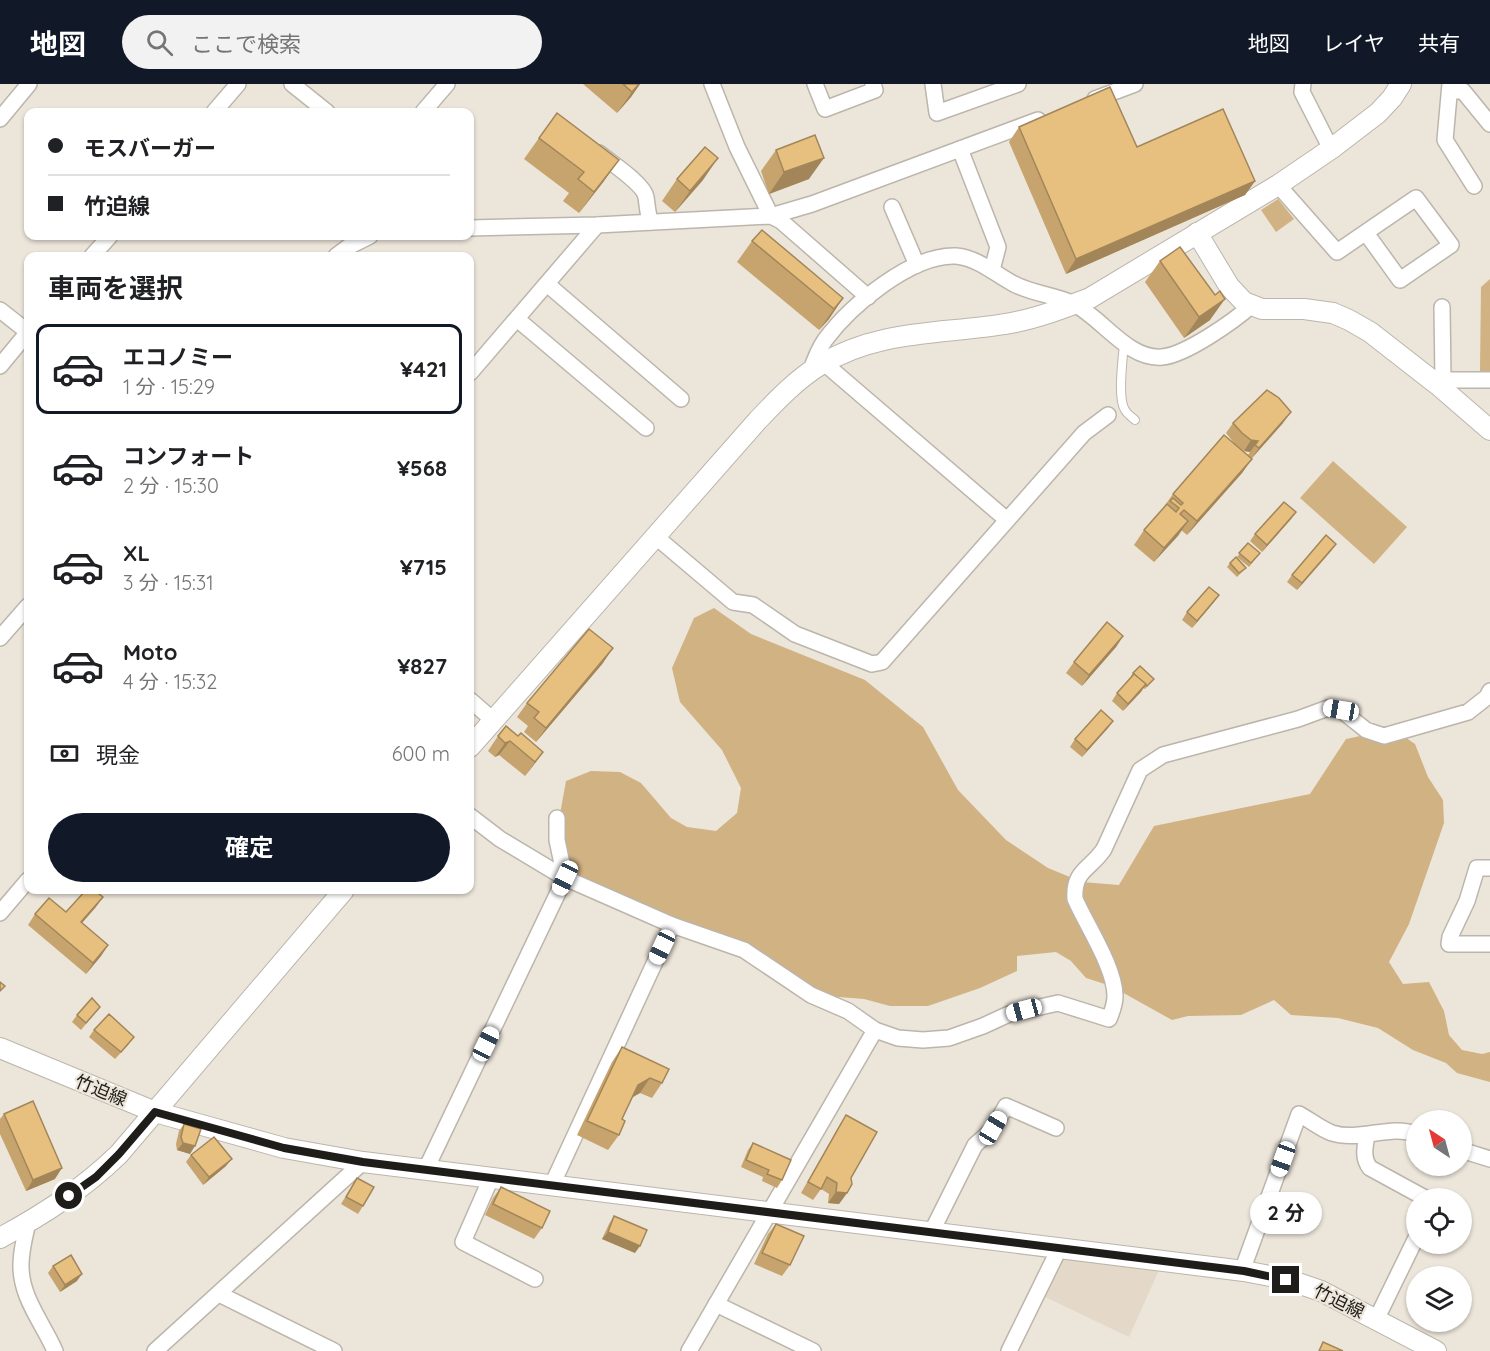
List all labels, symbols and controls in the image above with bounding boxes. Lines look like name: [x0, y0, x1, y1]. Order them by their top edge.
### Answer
search box: [122, 15, 542, 69]
text: 地図: [30, 26, 86, 61]
icon: search: [143, 26, 176, 59]
text: ここで検索: [191, 30, 301, 58]
text: 地図: [1248, 30, 1290, 56]
text: レイヤ: [1323, 30, 1385, 56]
text: 共有: [1418, 30, 1460, 56]
text: モスバーガー: [84, 134, 216, 162]
text: 竹迫線: [84, 192, 150, 220]
text: 車両を選択: [48, 271, 183, 305]
icon: car: [51, 342, 105, 396]
text: エコノミー: [123, 343, 233, 371]
text: ¥421: [400, 355, 447, 383]
text: 1 分 · 15:29: [123, 374, 215, 399]
icon: car: [51, 441, 105, 495]
text: コンフォート: [123, 442, 254, 470]
text: ¥568: [397, 454, 447, 482]
text: 2 分 · 15:30: [123, 473, 219, 498]
text: XL: [123, 539, 150, 567]
icon: car: [51, 540, 105, 594]
text: ¥715: [400, 553, 447, 581]
text: 3 分 · 15:31: [123, 570, 214, 595]
text: Moto: [123, 638, 177, 666]
icon: car: [51, 639, 105, 693]
text: ¥827: [397, 652, 447, 680]
text: 4 分 · 15:32: [123, 669, 217, 694]
car: [1322, 698, 1360, 722]
icon: cash: [48, 737, 81, 770]
text: 現金: [96, 741, 140, 769]
text: 600 m: [392, 741, 450, 766]
button: 確定: [48, 813, 450, 882]
car: [549, 858, 581, 898]
car: [646, 927, 678, 967]
car: [1004, 997, 1044, 1023]
car: [470, 1024, 502, 1064]
street label: 竹迫線: [72, 1069, 130, 1111]
car: [976, 1108, 1010, 1148]
north arrow: [1406, 1110, 1472, 1176]
map controls: [1406, 1110, 1472, 1332]
car: [1268, 1139, 1298, 1179]
route start: [55, 1182, 82, 1209]
button: locate: [1406, 1188, 1472, 1254]
callout: 2 分: [1250, 1193, 1322, 1235]
text: 2 分: [1268, 1200, 1304, 1225]
route end: [1272, 1266, 1299, 1293]
button: layers: [1406, 1266, 1472, 1332]
street label: 竹迫線: [1310, 1279, 1368, 1323]

